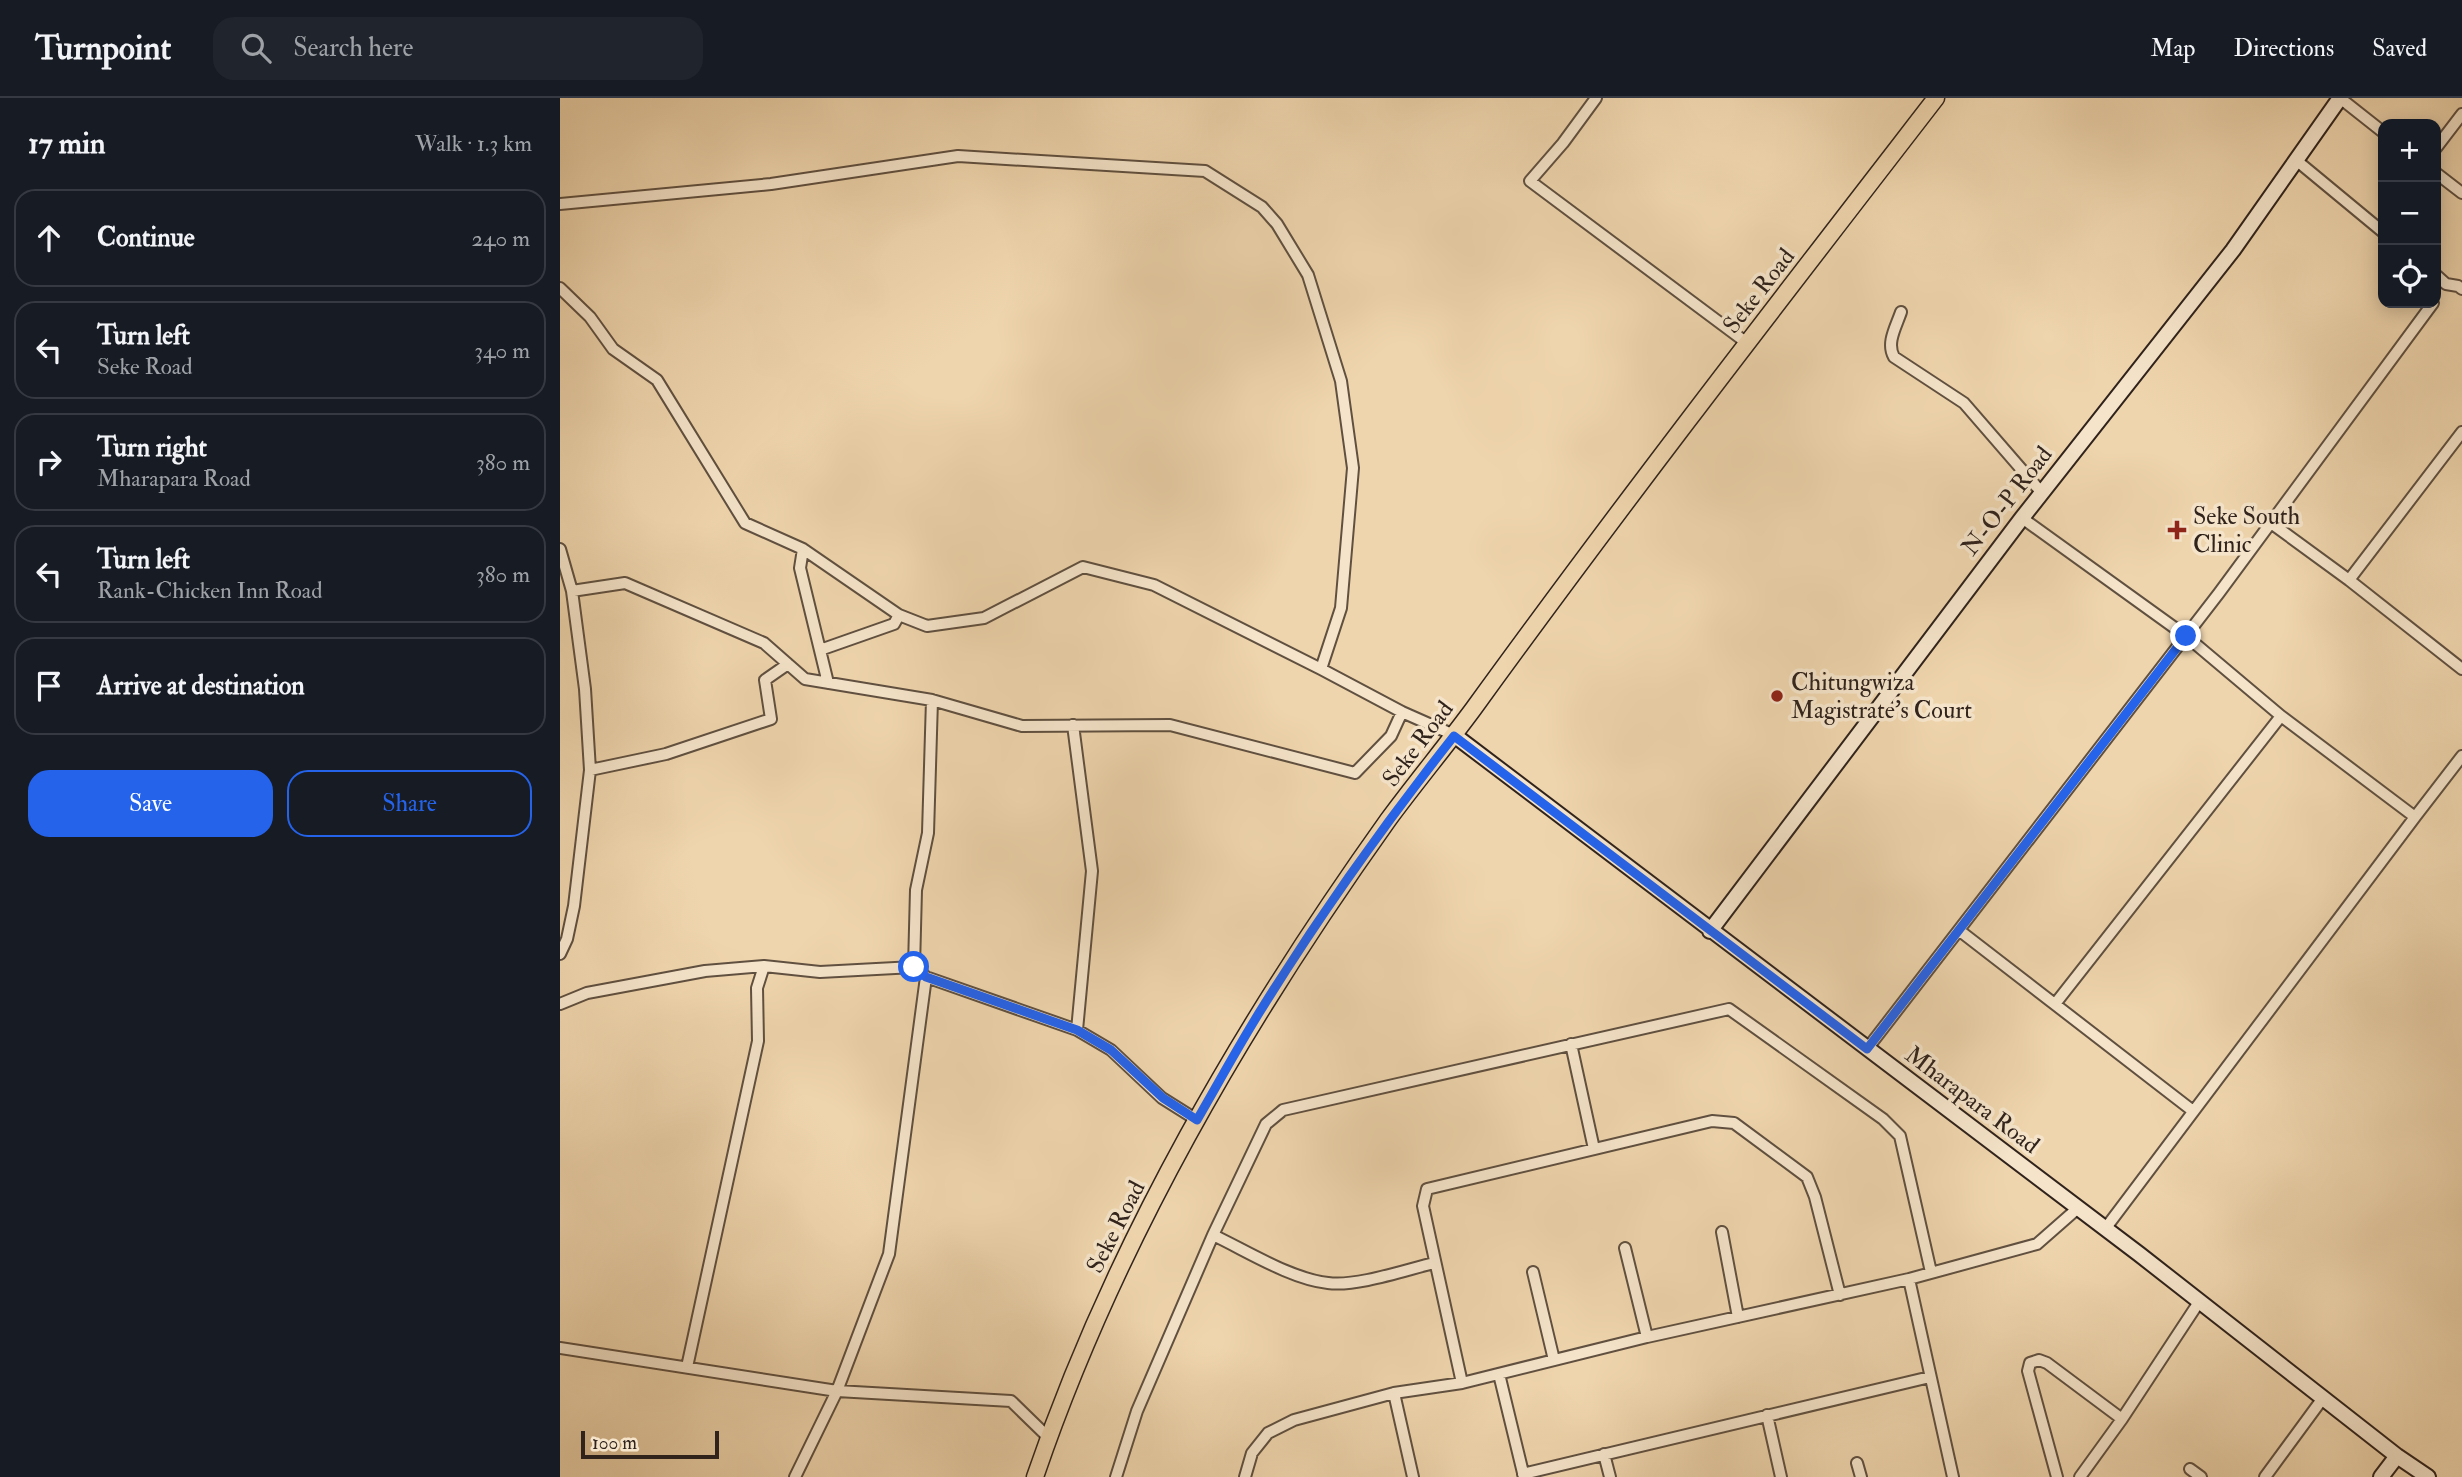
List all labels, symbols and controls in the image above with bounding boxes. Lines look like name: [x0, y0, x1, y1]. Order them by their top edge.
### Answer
search box: [213, 17, 703, 80]
text: Turnpoint: [35, 28, 171, 69]
icon: search: [237, 29, 275, 67]
text: Search here: [293, 32, 413, 64]
text: Map: [2150, 33, 2195, 64]
text: Directions: [2233, 33, 2334, 64]
text: Saved: [2372, 33, 2427, 64]
map controls: [2378, 119, 2441, 308]
button: +: [2378, 119, 2441, 182]
text: 17 min: [28, 125, 106, 162]
text: Walk · 1.3 km: [415, 129, 532, 158]
button: −: [2378, 182, 2441, 245]
icon: ahead: [30, 219, 68, 257]
text: Continue: [97, 222, 195, 254]
text: 240 m: [471, 224, 530, 253]
street label: Seke Road: [1716, 242, 1802, 340]
button: locate: [2378, 245, 2441, 308]
text: Turn left: [97, 320, 190, 352]
icon: left: [30, 331, 68, 369]
text: 340 m: [474, 336, 530, 365]
text: Seke Road: [97, 352, 193, 381]
text: Turn right: [97, 432, 207, 464]
street label: N-O-P Road: [1955, 440, 2060, 562]
icon: right: [30, 443, 68, 481]
text: 380 m: [476, 448, 530, 477]
text: Mharapara Road: [97, 464, 251, 493]
place label: Seke South Clinic: [2193, 501, 2301, 560]
marker: Seke South Clinic: [2167, 520, 2187, 540]
text: Turn left: [97, 544, 190, 576]
icon: left: [30, 555, 68, 593]
text: 380 m: [476, 560, 530, 589]
text: Rank-Chicken Inn Road: [97, 576, 323, 605]
route end: [2170, 620, 2201, 651]
icon: arrive: [30, 667, 68, 705]
place label: Chitungwiza Magistrate's Court: [1791, 667, 1972, 726]
text: Arrive at destination: [97, 670, 305, 702]
marker: Chitungwiza Magistrate's Court: [1769, 688, 1785, 704]
street label: Seke Road: [1376, 695, 1461, 793]
button: Save: [28, 770, 273, 837]
button: Share: [287, 770, 532, 837]
route start: [898, 951, 929, 982]
street label: Mharapara Road: [1899, 1039, 2046, 1161]
street label: Seke Road: [1080, 1175, 1153, 1278]
scale bar: [581, 1428, 719, 1460]
text: 100 m: [592, 1431, 637, 1455]

